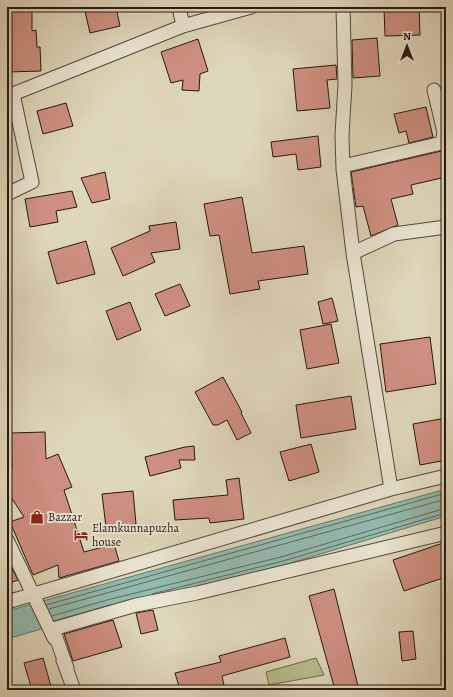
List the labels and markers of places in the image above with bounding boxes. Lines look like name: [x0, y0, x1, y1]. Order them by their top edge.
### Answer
shop icon: Bazzar: [29, 509, 45, 525]
place label: Bazzar: [48, 509, 82, 525]
place label: Elamkunnapuzha house: [92, 520, 180, 550]
hotel icon: Elamkunnapuzha house: [73, 527, 89, 543]

